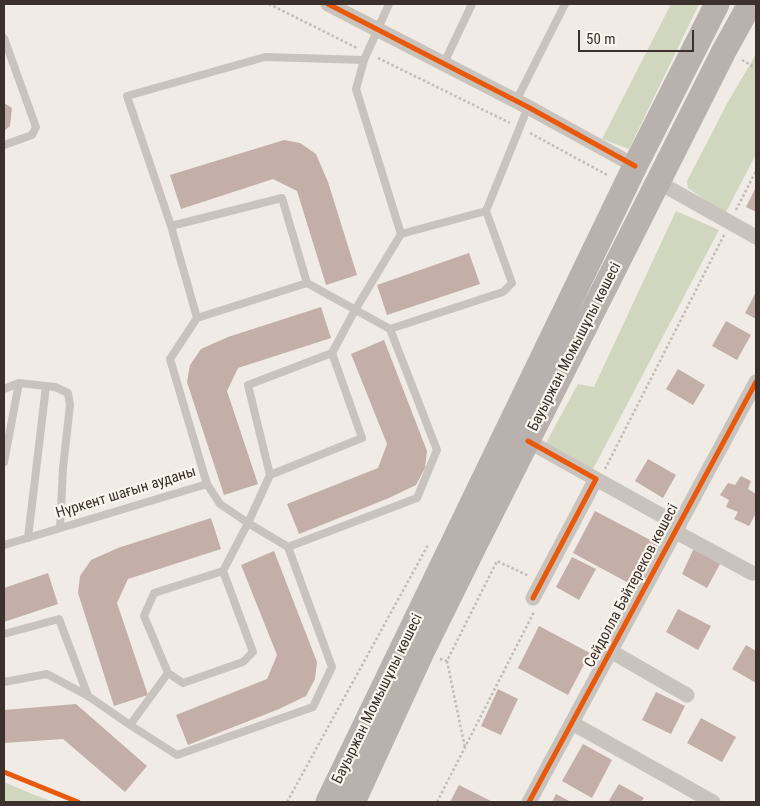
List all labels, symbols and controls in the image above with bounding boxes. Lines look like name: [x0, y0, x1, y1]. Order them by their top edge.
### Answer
scale bar: [580, 20, 696, 52]
text: 50 m: [586, 30, 616, 48]
street label: Бауыржан Момышұлы көшесі: [525, 260, 625, 434]
street label: Нүркент шағын ауданы: [54, 463, 198, 523]
street label: Сейдолла Бәйтереков көшесі: [581, 501, 683, 671]
street label: Бауыржан Момышұлы көшесі: [329, 611, 427, 787]

